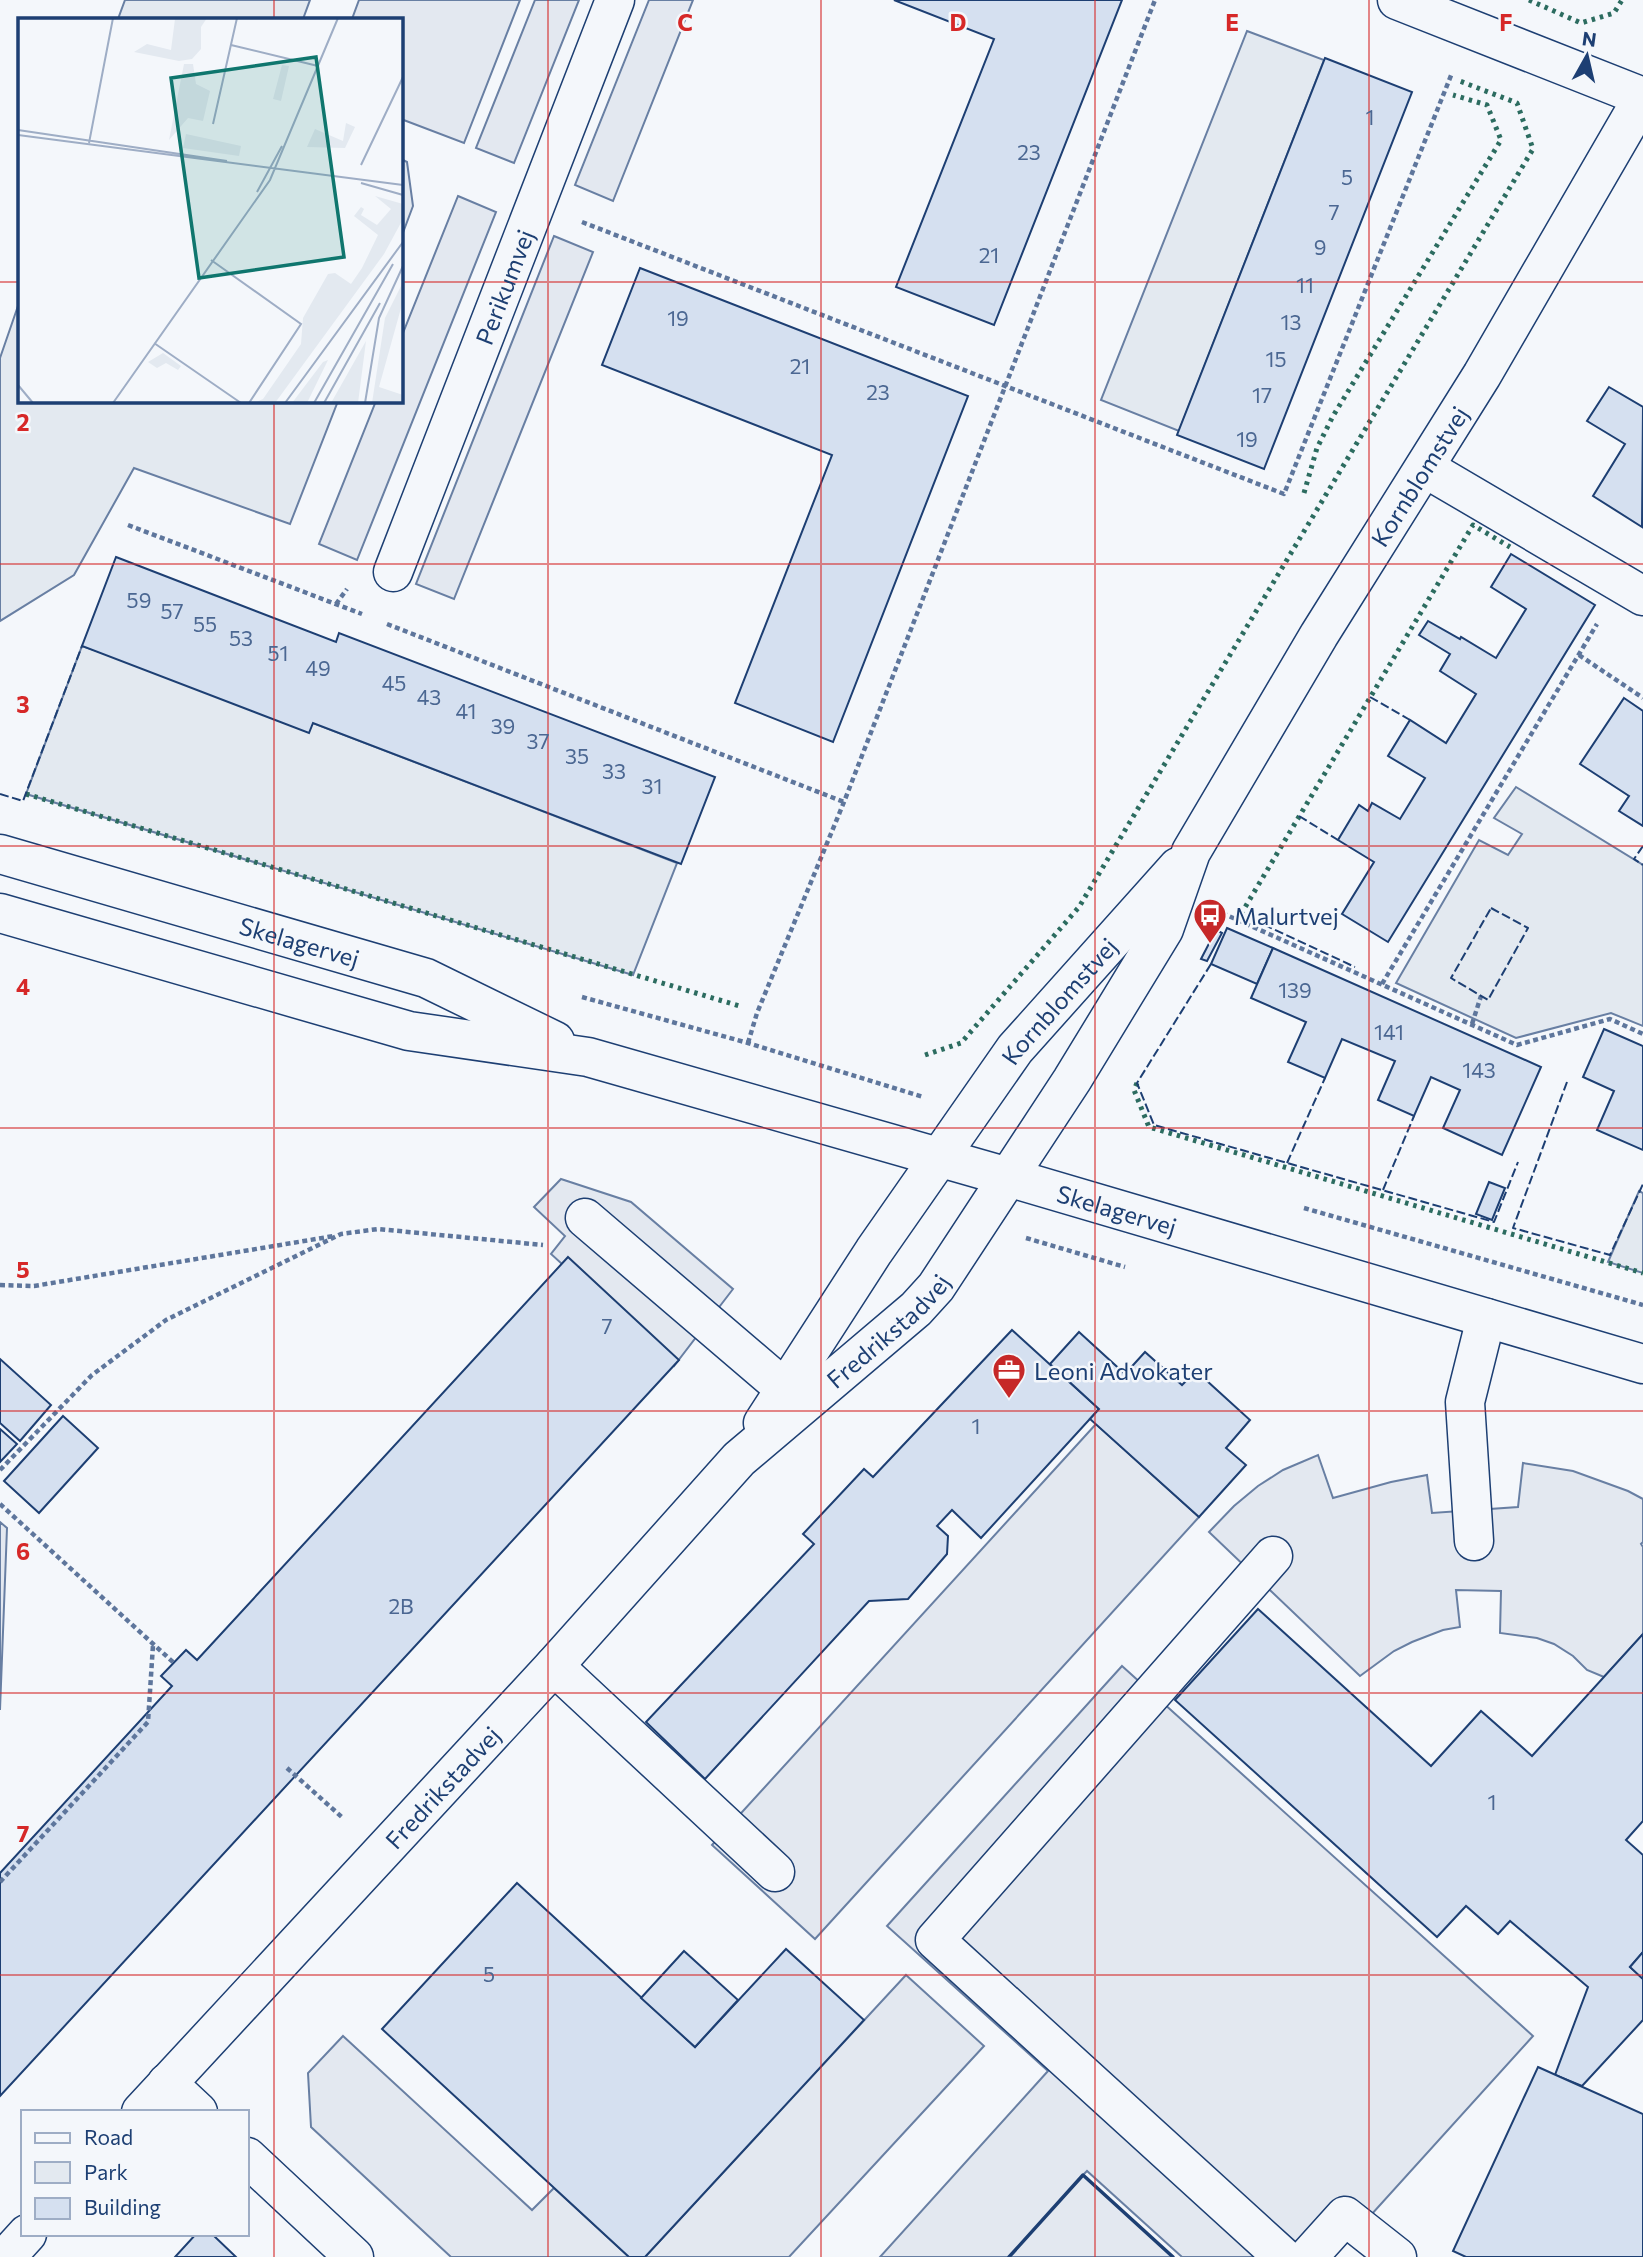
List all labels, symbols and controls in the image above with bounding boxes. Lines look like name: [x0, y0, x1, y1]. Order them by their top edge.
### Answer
text: C: [677, 8, 693, 36]
text: D: [950, 8, 967, 36]
text: E: [1225, 8, 1239, 36]
text: F: [1499, 8, 1513, 36]
inset map: [18, 18, 402, 402]
north arrow: [1552, 21, 1622, 91]
text: N: [1581, 26, 1598, 51]
house number: 1: [1366, 104, 1374, 129]
house number: 23: [1017, 139, 1041, 164]
house number: 5: [1341, 164, 1353, 189]
house number: 7: [1328, 199, 1340, 224]
street label: Perikumvej: [468, 225, 539, 348]
house number: 9: [1314, 234, 1326, 259]
house number: 21: [979, 242, 999, 267]
house number: 11: [1296, 272, 1314, 297]
house number: 19: [667, 305, 689, 330]
house number: 13: [1281, 309, 1301, 334]
house number: 15: [1265, 346, 1287, 371]
house number: 21: [790, 353, 810, 378]
house number: 23: [866, 379, 890, 404]
house number: 17: [1252, 382, 1272, 407]
street label: Kornblomstvej: [1364, 400, 1473, 551]
text: 2: [16, 408, 30, 436]
house number: 19: [1236, 426, 1258, 451]
house number: 59: [127, 587, 151, 612]
house number: 57: [160, 598, 184, 623]
house number: 55: [193, 611, 217, 636]
house number: 53: [229, 625, 253, 650]
house number: 51: [267, 640, 289, 665]
house number: 49: [305, 655, 331, 680]
house number: 45: [382, 670, 406, 695]
house number: 43: [417, 684, 441, 709]
text: 3: [16, 690, 30, 718]
house number: 41: [456, 698, 476, 723]
house number: 39: [491, 713, 515, 738]
house number: 37: [527, 728, 549, 753]
house number: 35: [565, 743, 589, 768]
house number: 33: [602, 758, 626, 783]
house number: 31: [642, 773, 662, 798]
bus stop icon: Malurtvej: [1191, 896, 1229, 945]
place label: Malurtvej: [1234, 901, 1339, 930]
street label: Skelagervej: [236, 910, 363, 972]
street label: Kornblomstvej: [995, 931, 1122, 1070]
text: 4: [16, 972, 30, 1000]
house number: 139: [1278, 977, 1312, 1002]
house number: 141: [1374, 1019, 1404, 1044]
house number: 143: [1462, 1057, 1496, 1082]
street label: Skelagervej: [1054, 1178, 1180, 1240]
text: 5: [16, 1255, 30, 1283]
street label: Fredrikstadvej: [820, 1268, 955, 1393]
house number: 7: [601, 1313, 613, 1338]
office icon: Leoni Advokater: [990, 1351, 1028, 1400]
place label: Leoni Advokater: [1034, 1356, 1213, 1385]
house number: 1: [972, 1413, 980, 1438]
text: 6: [16, 1537, 30, 1565]
house number: 2B: [388, 1593, 414, 1618]
street label: Fredrikstadvej: [378, 1720, 506, 1854]
house number: 1: [1488, 1789, 1496, 1814]
text: 7: [17, 1819, 29, 1847]
house number: 5: [483, 1961, 495, 1986]
legend: [21, 2110, 248, 2236]
text: Road: [84, 2124, 133, 2149]
text: Park: [84, 2159, 128, 2184]
text: Building: [84, 2194, 161, 2219]

